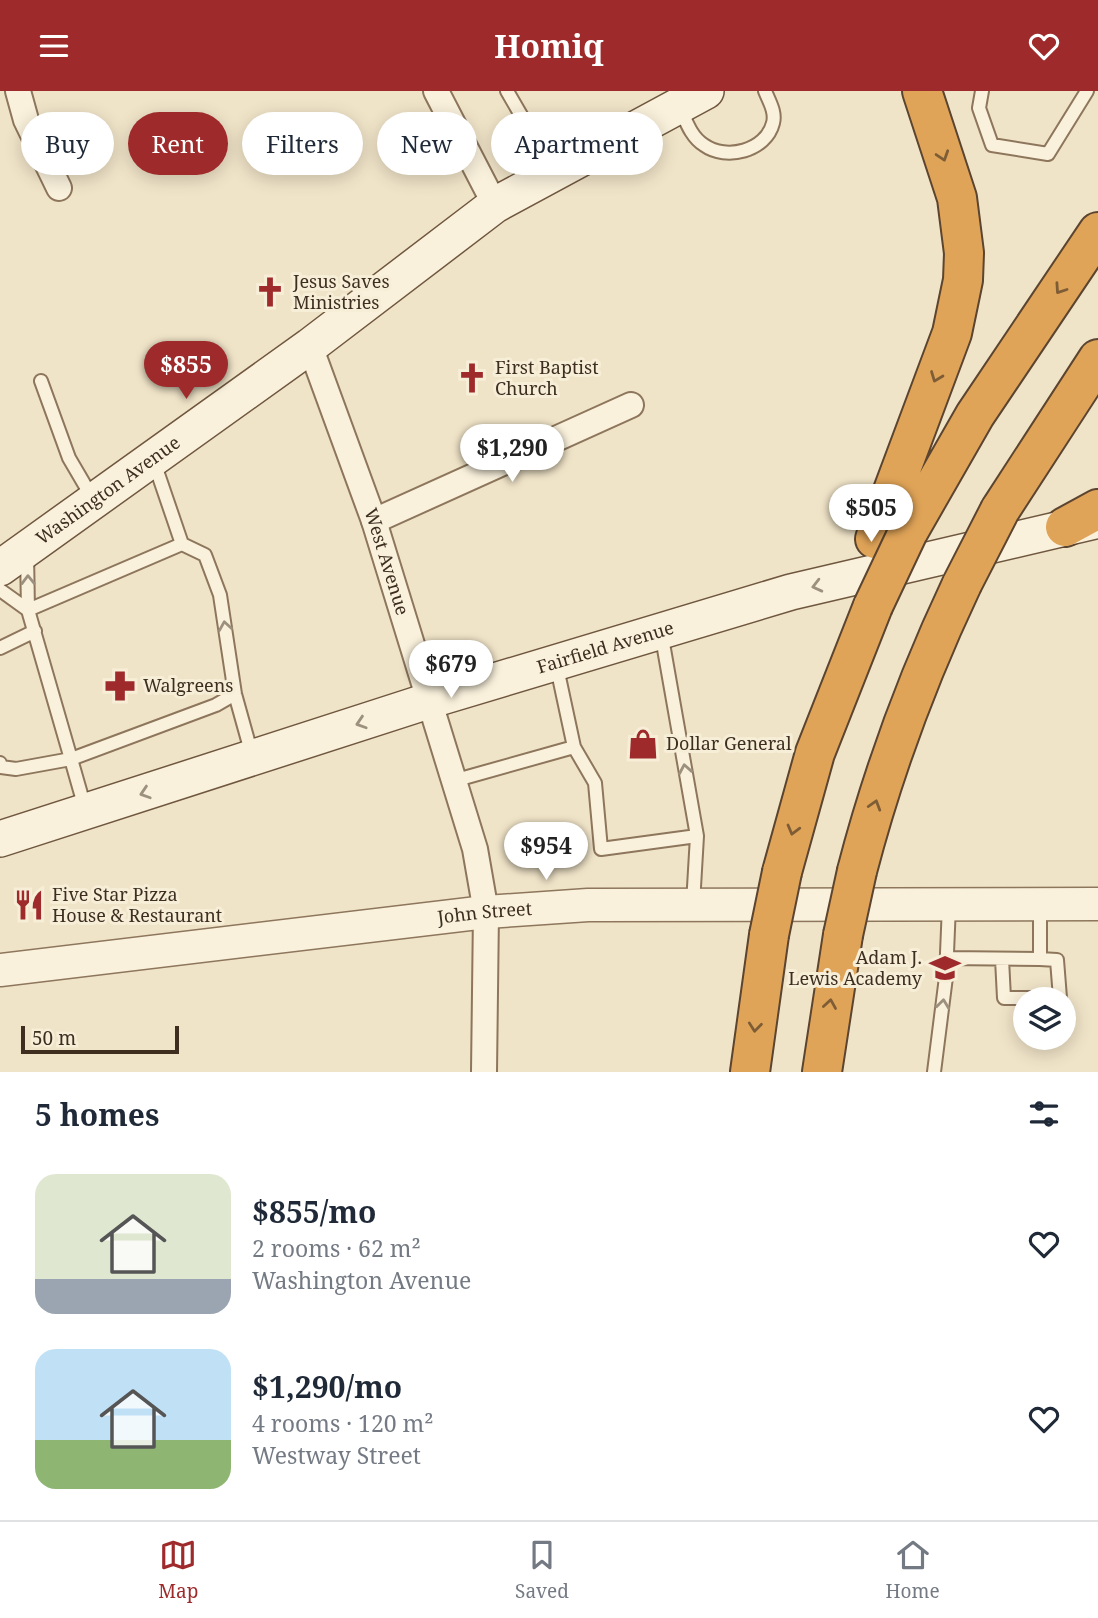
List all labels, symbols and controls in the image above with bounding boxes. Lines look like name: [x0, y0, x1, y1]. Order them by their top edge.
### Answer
text: Homiq: [494, 24, 604, 67]
icon: menu: [35, 27, 73, 65]
icon: heart: [1025, 27, 1063, 65]
chip: Buy: [21, 112, 114, 175]
chip: Rent: [128, 112, 228, 175]
chip: Filters: [242, 112, 363, 175]
chip: New: [377, 112, 477, 175]
chip: Apartment: [491, 112, 663, 175]
one-way arrow: [935, 149, 950, 161]
place label: Jesus Saves Ministries: [292, 269, 390, 314]
church icon: Jesus Saves Ministries: [253, 275, 287, 309]
one-way arrow: [1055, 281, 1068, 294]
pin: $855: [145, 341, 227, 401]
text: $855: [160, 348, 212, 380]
place label: First Baptist Church: [495, 355, 599, 400]
church icon: First Baptist Church: [455, 361, 489, 395]
one-way arrow: [931, 370, 945, 382]
pin: $1,290: [455, 425, 569, 484]
street label: Washington Avenue: [31, 430, 184, 550]
text: $1,290: [476, 431, 548, 463]
pin: $505: [830, 484, 912, 544]
text: $505: [845, 491, 897, 523]
street label: West Avenue: [359, 504, 415, 618]
one-way arrow: [20, 574, 35, 585]
one-way arrow: [811, 578, 823, 592]
street label: Fairfield Avenue: [534, 615, 676, 679]
one-way arrow: [218, 620, 233, 632]
pin: $679: [410, 641, 492, 700]
text: $679: [425, 647, 477, 679]
pharmacy icon: Walgreens: [103, 669, 137, 703]
place label: Walgreens: [143, 673, 233, 697]
one-way arrow: [356, 715, 368, 729]
shop icon: Dollar General: [626, 727, 660, 761]
place label: Dollar General: [666, 731, 792, 755]
one-way arrow: [679, 763, 694, 775]
one-way arrow: [139, 784, 151, 799]
one-way arrow: [867, 799, 882, 811]
pin: $954: [505, 823, 587, 882]
one-way arrow: [787, 824, 801, 836]
text: $954: [520, 829, 572, 861]
place label: Five Star Pizza House & Restaurant: [52, 882, 222, 927]
restaurant icon: Five Star Pizza House & Restaurant: [12, 888, 46, 922]
street label: John Street: [435, 896, 533, 929]
place label: Adam J. Lewis Academy: [788, 945, 923, 990]
school or university icon: Adam J. Lewis Academy: [928, 951, 962, 985]
map controls: [1013, 987, 1076, 1050]
button: layers: [1013, 987, 1076, 1050]
one-way arrow: [822, 998, 837, 1010]
one-way arrow: [936, 999, 951, 1010]
one-way arrow: [747, 1021, 762, 1033]
scale bar: [21, 1023, 178, 1055]
text: 50 m: [32, 1025, 76, 1051]
text: 5 homes: [35, 1094, 159, 1135]
icon: filters: [1025, 1095, 1063, 1133]
text: $855/mo: [252, 1191, 376, 1232]
icon: home: [91, 1202, 175, 1286]
icon: heart: [1025, 1225, 1063, 1263]
text: 2 rooms · 62 m²: [252, 1232, 421, 1264]
text: Washington Avenue: [252, 1264, 471, 1296]
text: $1,290/mo: [252, 1366, 402, 1407]
icon: home: [91, 1377, 175, 1461]
icon: heart: [1025, 1400, 1063, 1438]
text: 4 rooms · 120 m²: [252, 1407, 434, 1439]
text: Westway Street: [252, 1439, 421, 1471]
tab: Map: [158, 1536, 198, 1604]
tab: Saved: [515, 1536, 569, 1604]
tab: Home: [886, 1536, 940, 1604]

